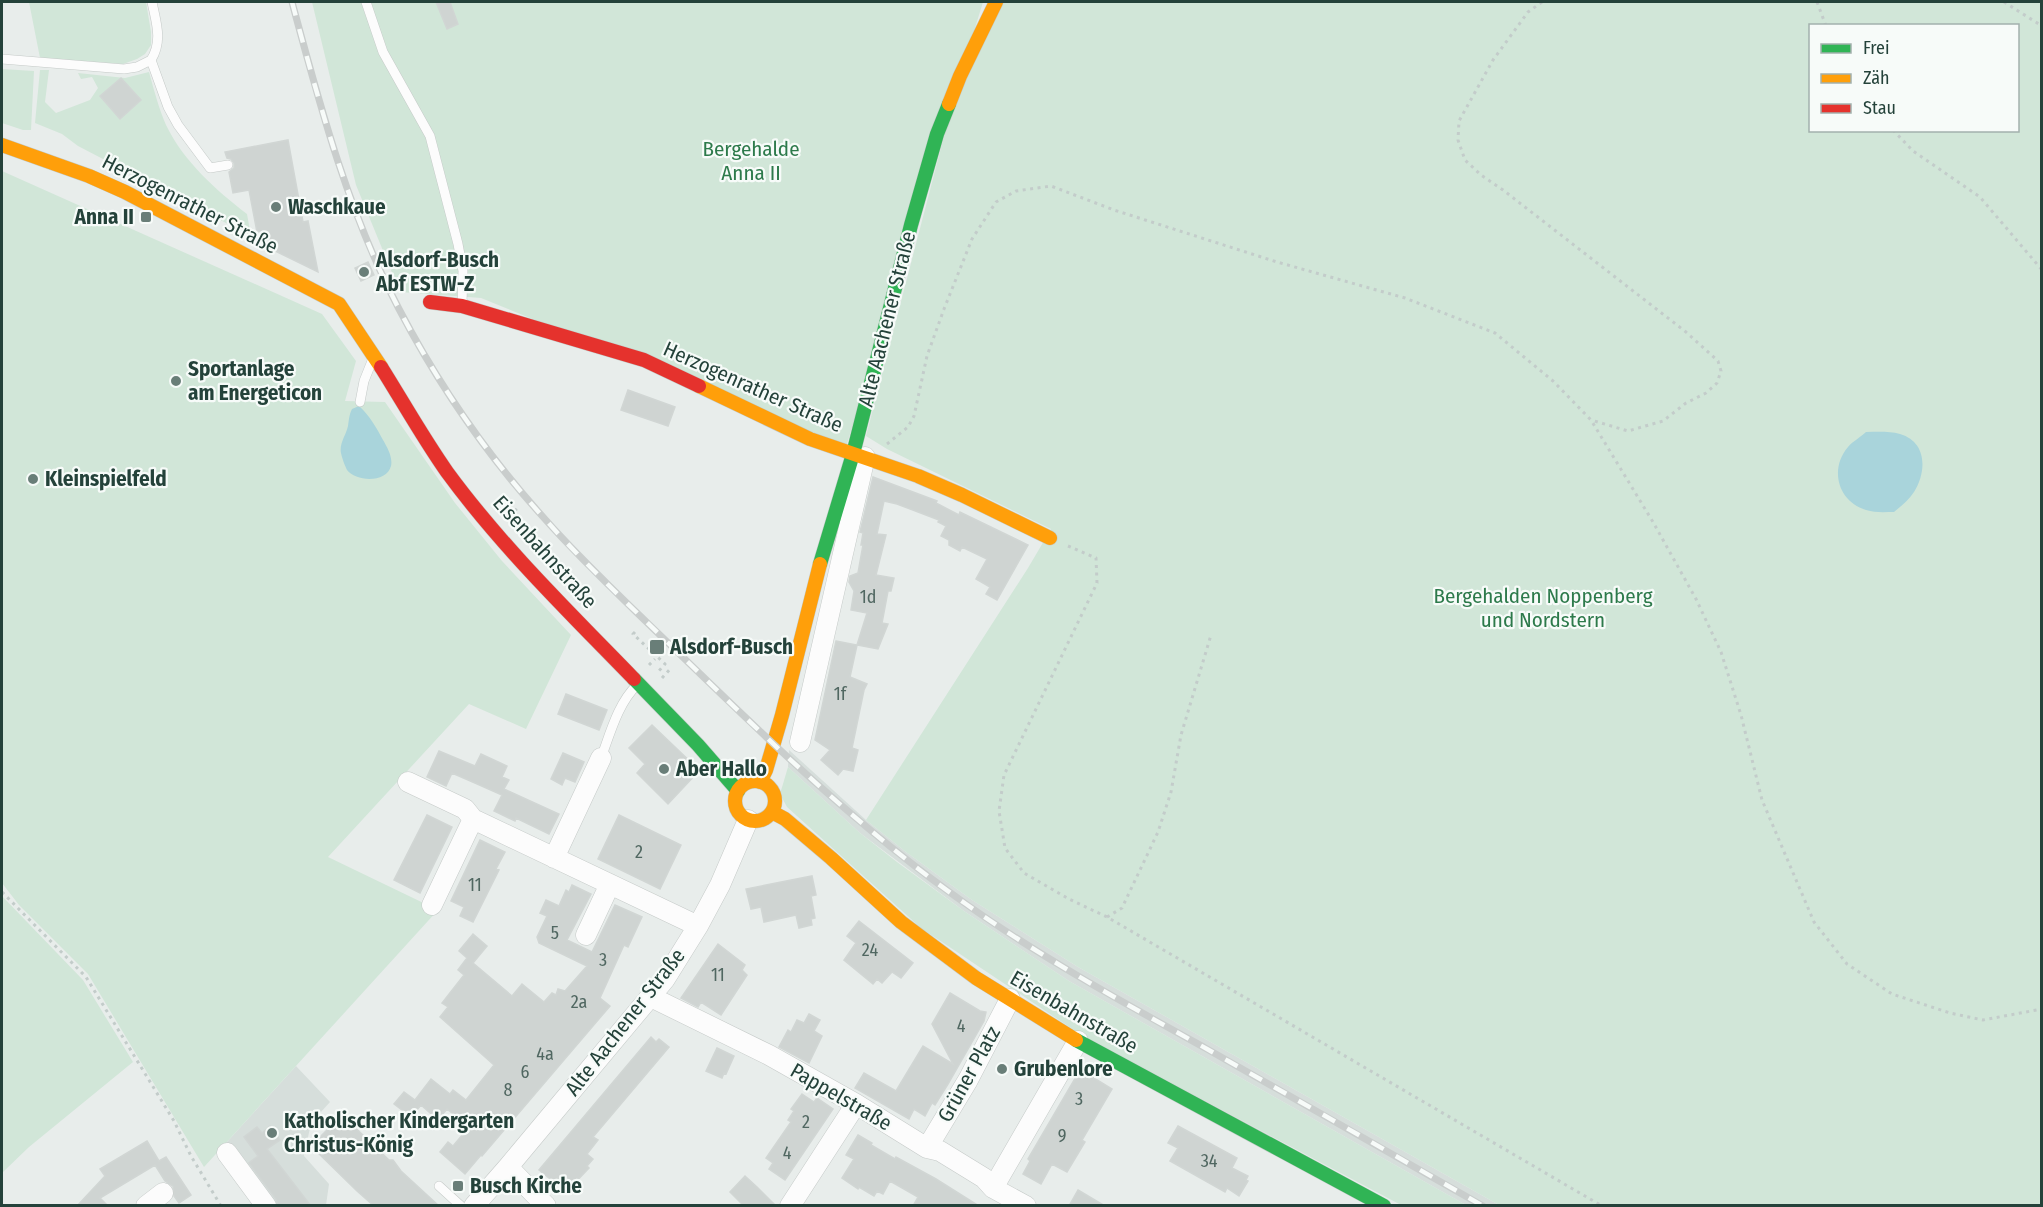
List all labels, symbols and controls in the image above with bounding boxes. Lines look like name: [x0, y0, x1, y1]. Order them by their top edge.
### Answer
legend: [1809, 24, 2019, 132]
text: Frei: [1863, 37, 1889, 59]
text: Zäh: [1863, 67, 1890, 89]
text: Stau: [1863, 97, 1896, 119]
park label: Bergehalde Anna II: [702, 136, 800, 186]
street label: Herzogenrather Straße: [98, 148, 282, 260]
place label: Waschkaue: [288, 194, 386, 220]
marker: Waschkaue: [269, 200, 283, 214]
place label: Anna II: [73, 204, 134, 230]
marker: Anna II: [139, 210, 153, 224]
street label: Alte Aachener Straße: [853, 229, 921, 409]
place label: Alsdorf-Busch Abf ESTW-Z: [375, 247, 499, 297]
marker: Alsdorf-Busch Abf ESTW-Z: [357, 265, 371, 279]
street label: Herzogenrather Straße: [659, 336, 847, 438]
place label: Sportanlage am Energeticon: [188, 356, 322, 406]
marker: Sportanlage am Energeticon: [169, 374, 183, 388]
place label: Kleinspielfeld: [45, 466, 167, 492]
marker: Kleinspielfeld: [26, 472, 40, 486]
street label: Eisenbahnstraße: [487, 490, 603, 614]
park label: Bergehalden Noppenberg und Nordstern: [1433, 583, 1653, 633]
house number: 1d: [860, 586, 876, 608]
place label: Alsdorf-Busch: [669, 634, 793, 660]
marker: Alsdorf-Busch: [648, 638, 666, 656]
house number: 1f: [834, 683, 848, 705]
place label: Aber Hallo: [675, 756, 767, 782]
marker: Aber Hallo: [657, 762, 671, 776]
house number: 2: [635, 841, 643, 863]
house number: 11: [468, 874, 482, 896]
house number: 5: [551, 922, 559, 944]
house number: 24: [862, 939, 878, 961]
street label: Alte Aachener Straße: [559, 943, 691, 1101]
house number: 3: [599, 949, 607, 971]
house number: 11: [711, 964, 725, 986]
street label: Eisenbahnstraße: [1005, 965, 1143, 1059]
house number: 2a: [571, 991, 587, 1013]
house number: 4: [957, 1015, 966, 1037]
street label: Grüner Platz: [932, 1021, 1006, 1127]
house number: 4a: [536, 1043, 554, 1065]
place label: Grubenlore: [1014, 1056, 1113, 1082]
street label: Pappelstraße: [786, 1058, 896, 1136]
house number: 6: [521, 1061, 530, 1083]
marker: Grubenlore: [995, 1062, 1009, 1076]
house number: 8: [504, 1079, 513, 1101]
house number: 3: [1075, 1088, 1083, 1110]
place label: Katholischer Kindergarten Christus-König: [284, 1108, 514, 1158]
house number: 2: [802, 1111, 810, 1133]
house number: 9: [1058, 1125, 1066, 1147]
marker: Katholischer Kindergarten Christus-König: [265, 1126, 279, 1140]
house number: 4: [783, 1142, 792, 1164]
house number: 34: [1201, 1150, 1218, 1172]
place label: Busch Kirche: [470, 1173, 582, 1199]
marker: Busch Kirche: [451, 1179, 465, 1193]

